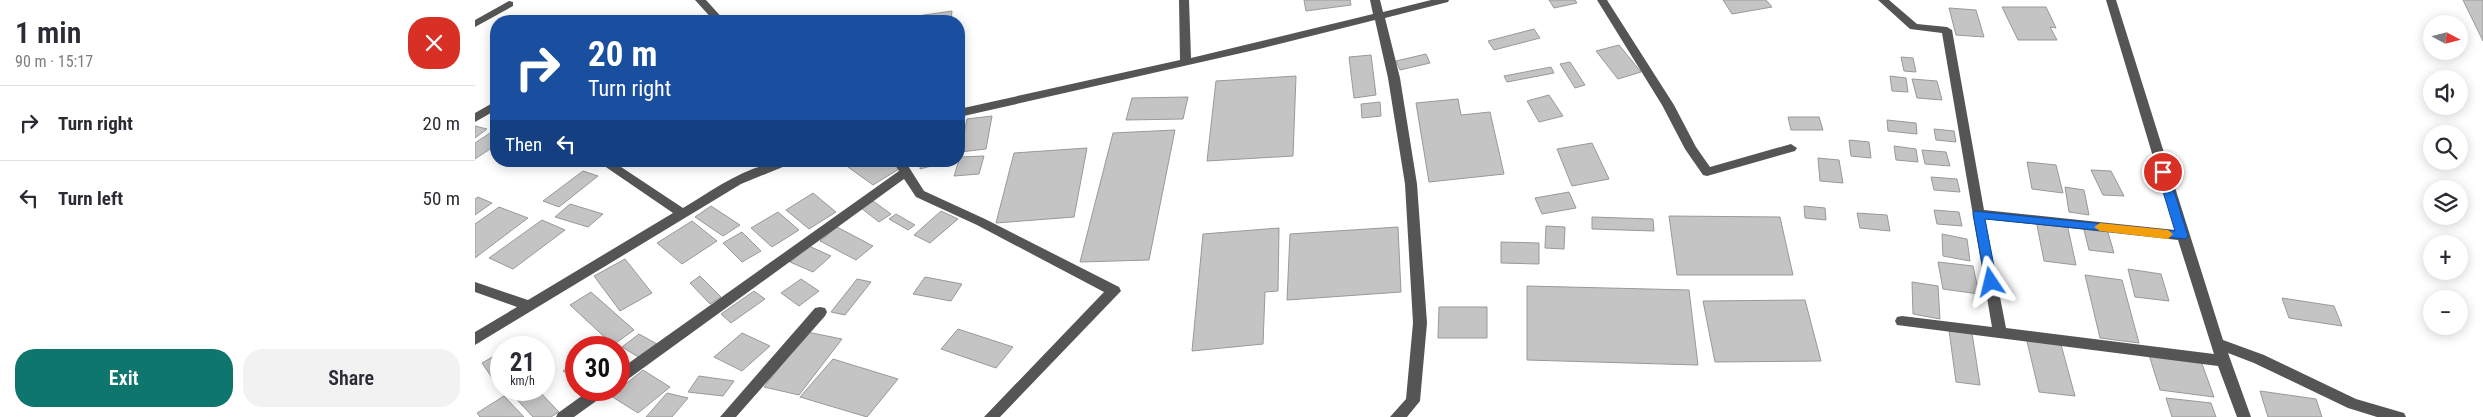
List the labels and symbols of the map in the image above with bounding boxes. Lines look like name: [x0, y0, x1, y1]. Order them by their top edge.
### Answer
north arrow: [2423, 15, 2467, 60]
pin: [2142, 151, 2184, 193]
position arrow: [1964, 255, 2016, 307]
speed limit sign: 30: [565, 336, 630, 401]

